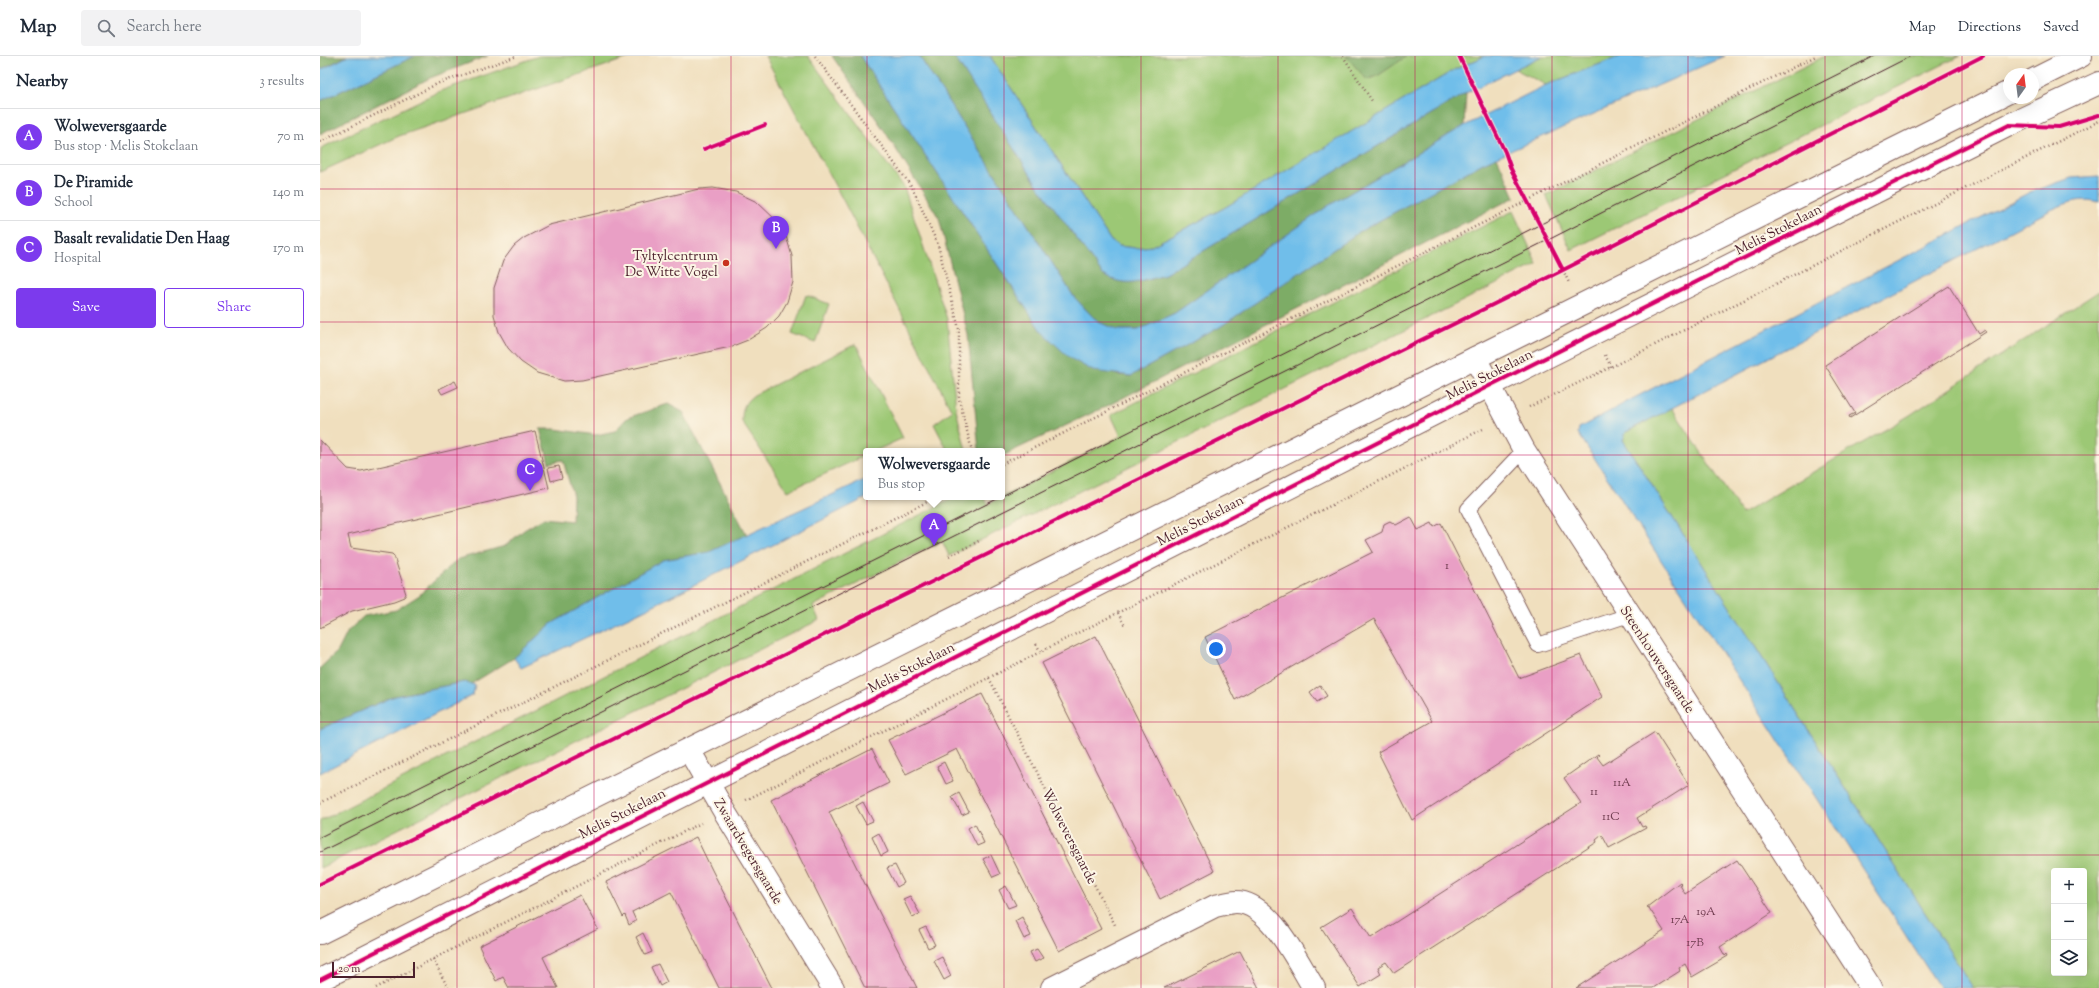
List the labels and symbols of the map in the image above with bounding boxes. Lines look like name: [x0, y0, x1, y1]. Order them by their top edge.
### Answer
north arrow: [2003, 68, 2039, 104]
street label: Melis Stokelaan: [1732, 200, 1826, 261]
pin: B: [763, 216, 789, 249]
place label: Tyltylcentrum De Witte Vogel: [625, 247, 718, 283]
marker: Tyltylcentrum De Witte Vogel: [721, 258, 731, 268]
street label: Melis Stokelaan: [1443, 345, 1537, 406]
pin: C: [517, 458, 543, 491]
street label: Melis Stokelaan: [1154, 491, 1248, 552]
pin: A: [921, 513, 947, 546]
house number: 1: [1445, 557, 1449, 575]
street label: Steenhouwersgaarde: [1614, 602, 1699, 718]
street label: Melis Stokelaan: [865, 638, 959, 699]
your location: [1206, 639, 1226, 659]
house number: 11A: [1613, 774, 1631, 792]
house number: 11: [1590, 783, 1598, 801]
street label: Melis Stokelaan: [576, 784, 670, 845]
street label: Wolweversgaarde: [1035, 785, 1101, 888]
street label: Zwaardvegersgaarde: [708, 795, 787, 909]
house number: 11C: [1602, 808, 1620, 826]
house number: 19A: [1696, 903, 1716, 921]
house number: 17A: [1670, 911, 1690, 929]
house number: 17B: [1686, 934, 1704, 952]
scale bar: [332, 960, 415, 979]

